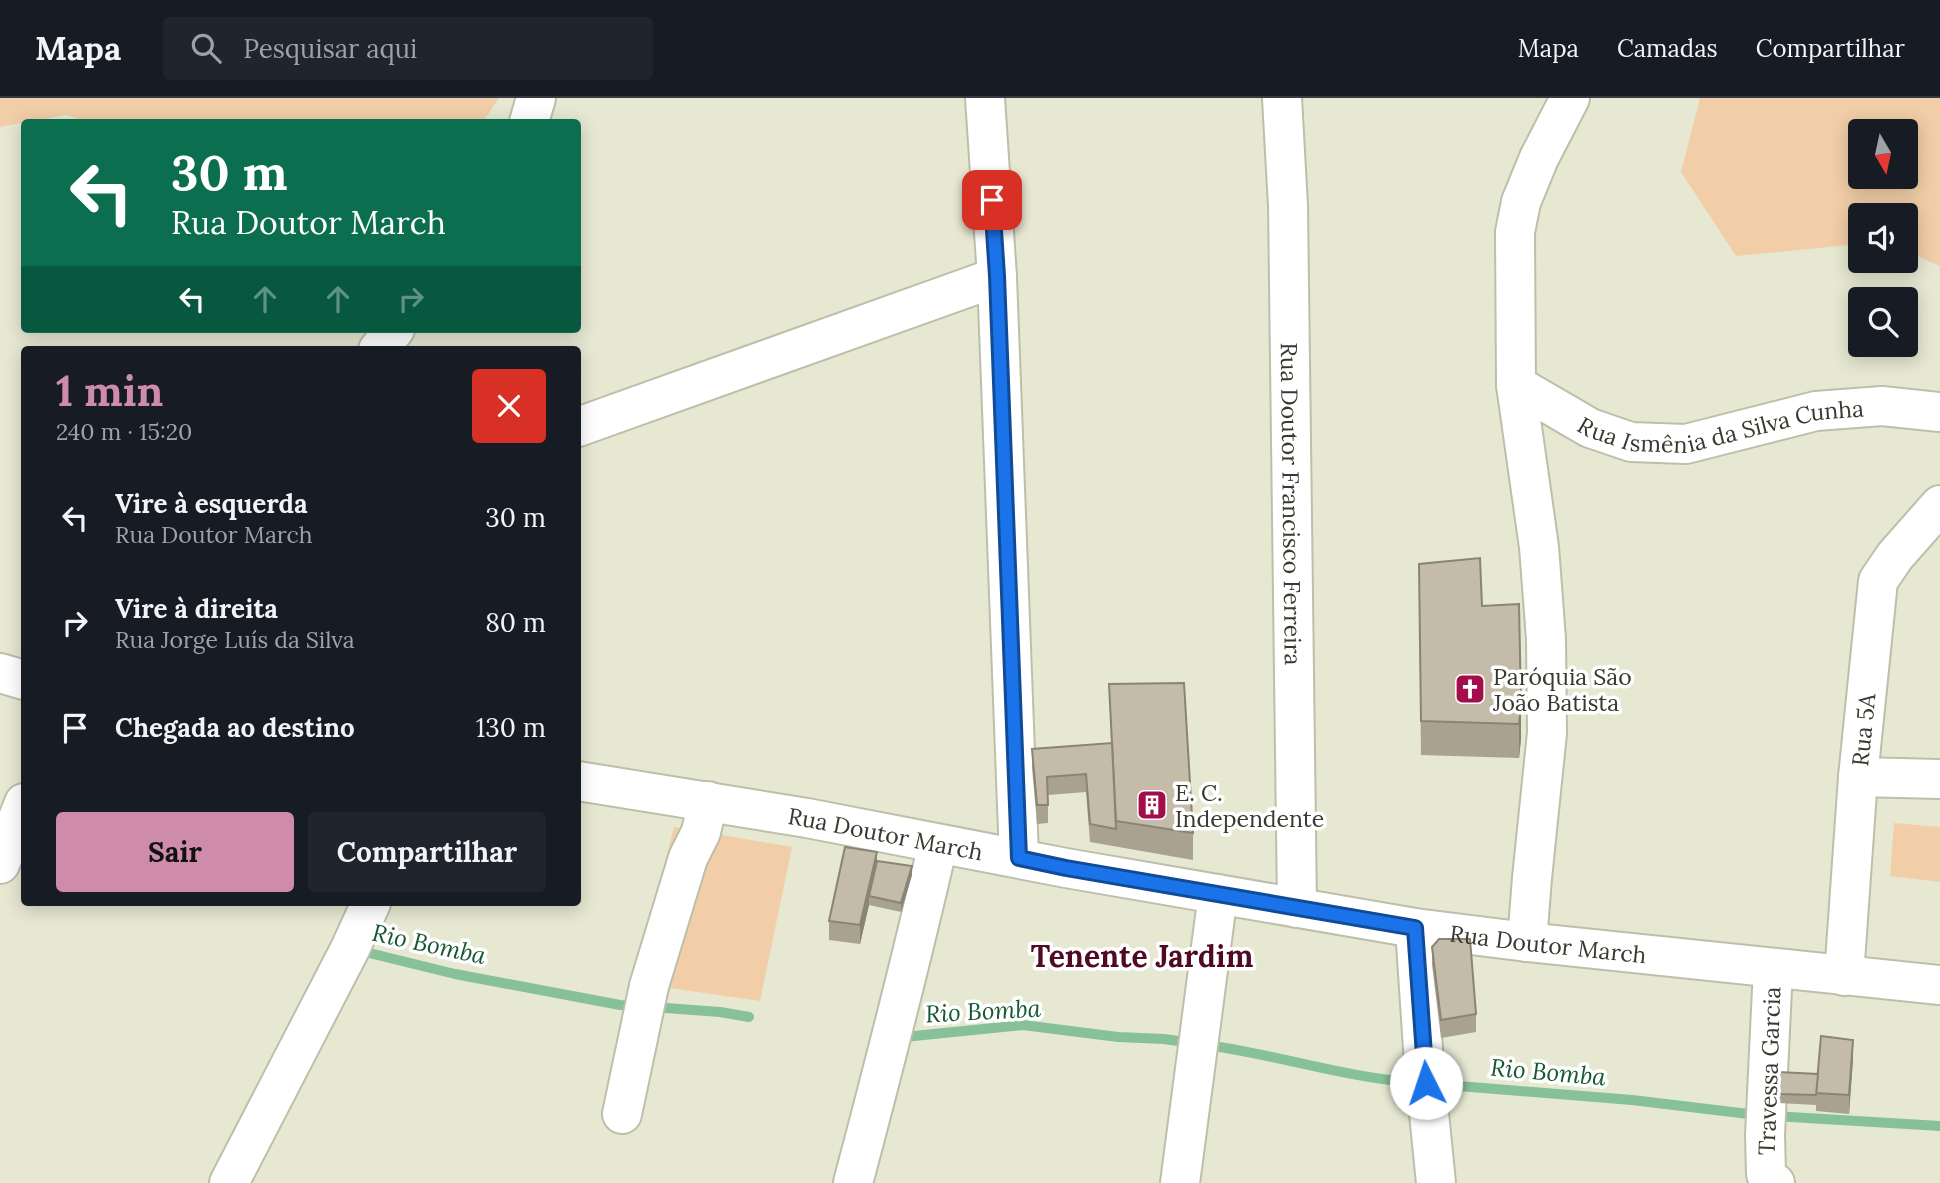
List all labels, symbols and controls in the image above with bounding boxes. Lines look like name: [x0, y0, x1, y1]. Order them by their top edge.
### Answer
search box: [163, 17, 653, 80]
text: Mapa: [35, 27, 121, 69]
icon: search: [187, 29, 225, 67]
text: Pesquisar aqui: [243, 32, 417, 65]
text: Mapa: [1518, 33, 1579, 64]
text: Camadas: [1617, 33, 1718, 64]
text: Compartilhar: [1756, 33, 1905, 64]
north arrow: [1848, 119, 1918, 189]
map controls: [1848, 119, 1918, 357]
text: 30 m: [171, 141, 288, 203]
icon: left: [56, 147, 147, 238]
pin: [962, 170, 1022, 230]
icon: arrive: [973, 181, 1011, 219]
text: Rua Doutor March: [171, 202, 446, 243]
button: sound: [1848, 203, 1918, 273]
icon: left: [173, 280, 211, 318]
icon: ahead: [246, 280, 284, 318]
icon: ahead: [319, 280, 357, 318]
icon: right: [392, 280, 430, 318]
button: search: [1848, 287, 1918, 357]
street label: Rua Doutor Francisco Ferreira: [1275, 342, 1308, 666]
text: 1 min: [56, 364, 163, 418]
button: close: [472, 369, 546, 443]
street label: Rua Ismênia da Silva Cunha: [1573, 393, 1865, 459]
text: 240 m · 15:20: [56, 417, 192, 446]
text: Vire à esquerda: [115, 487, 308, 520]
icon: left: [56, 499, 94, 537]
text: 30 m: [485, 501, 546, 534]
text: Rua Doutor March: [115, 520, 313, 549]
text: Vire à direita: [115, 592, 278, 625]
icon: right: [56, 604, 94, 642]
text: 80 m: [485, 606, 546, 639]
text: Rua Jorge Luís da Silva: [115, 625, 355, 654]
place label: Paróquia São João Batista: [1492, 662, 1632, 717]
church icon: Paróquia São João Batista: [1453, 672, 1487, 706]
street label: Rua 5A: [1845, 691, 1881, 768]
icon: arrive: [56, 709, 94, 747]
text: Chegada ao destino: [115, 711, 355, 744]
text: 130 m: [476, 711, 546, 744]
place label: E. C. Independente: [1175, 778, 1324, 833]
building icon: E. C. Independente: [1135, 788, 1169, 822]
street label: Rua Doutor March: [786, 801, 986, 866]
button: Sair: [56, 812, 294, 892]
button: Compartilhar: [308, 812, 546, 892]
water label: Rio Bomba: [369, 917, 489, 971]
street label: Rua Doutor March: [1448, 918, 1648, 969]
district label: Tenente Jardim: [1031, 937, 1254, 975]
street label: Travessa Garcia: [1752, 986, 1786, 1156]
water label: Rio Bomba: [925, 992, 1042, 1029]
position arrow: [1389, 1046, 1463, 1120]
water label: Rio Bomba: [1489, 1052, 1608, 1093]

